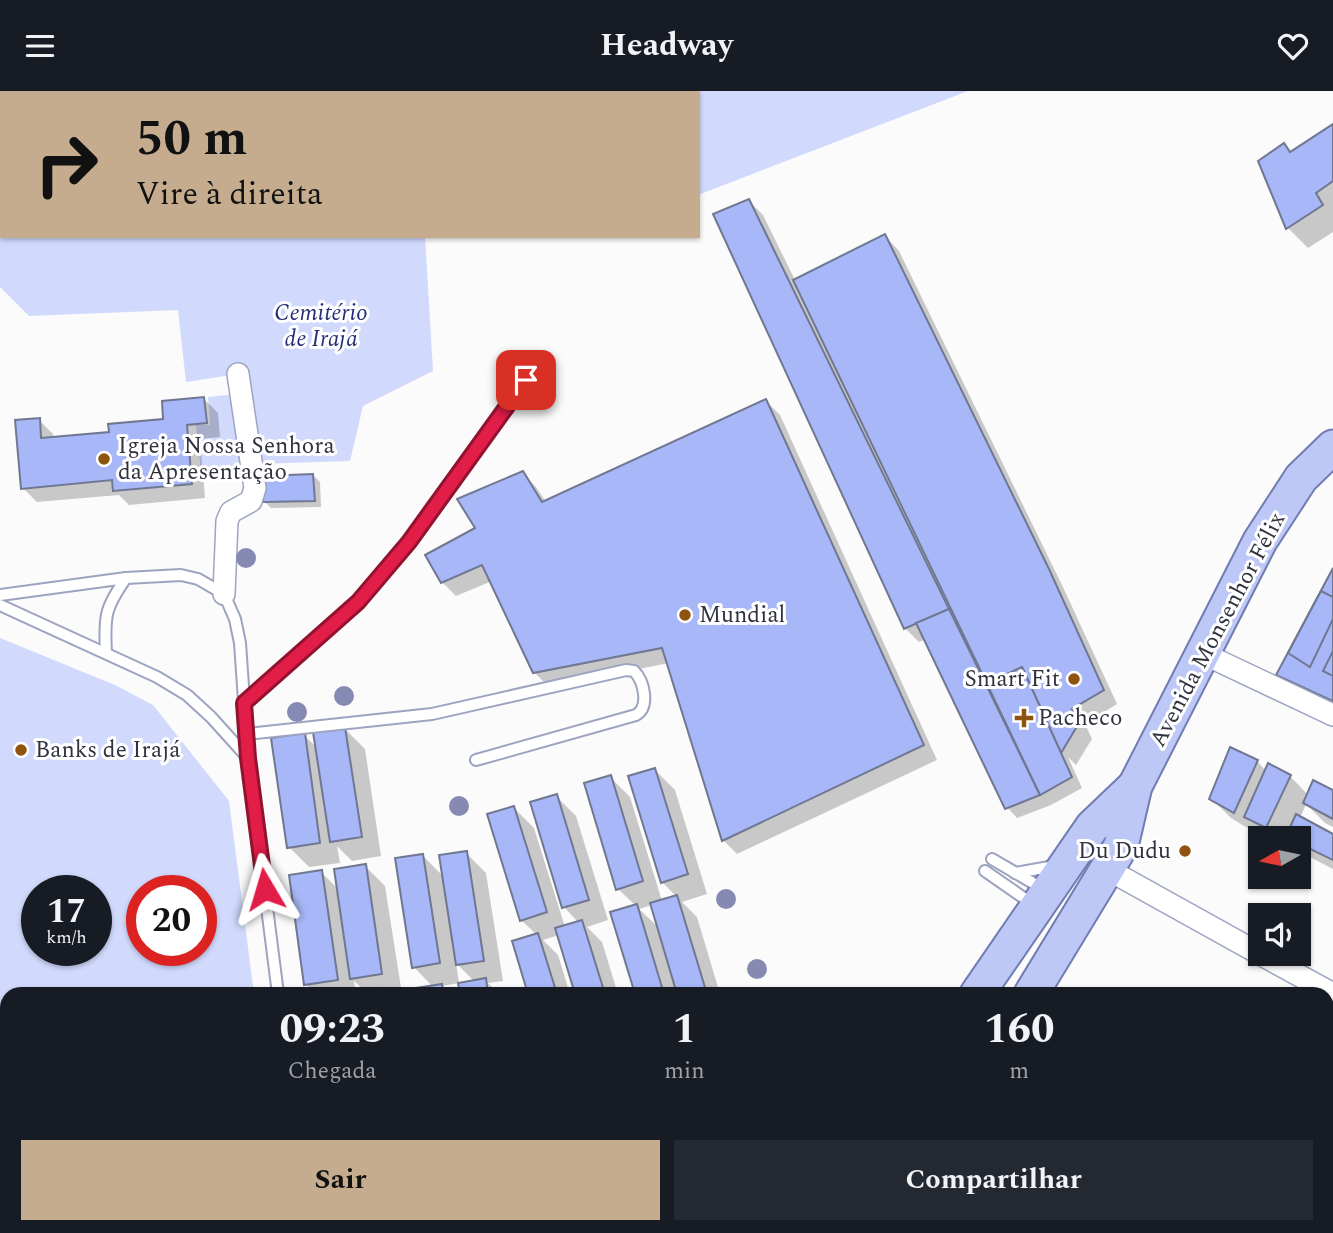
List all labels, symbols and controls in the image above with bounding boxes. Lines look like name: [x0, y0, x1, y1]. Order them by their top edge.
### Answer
text: Headway: [600, 21, 733, 70]
icon: menu: [21, 27, 59, 65]
icon: heart: [1274, 27, 1312, 65]
text: 50 m: [136, 102, 247, 177]
icon: right: [21, 119, 112, 210]
text: Vire à direita: [136, 170, 323, 219]
park label: Cemitério de Irajá: [274, 296, 368, 357]
pin: [496, 350, 556, 410]
icon: arrive: [507, 361, 545, 399]
place label: Igreja Nossa Senhora da Apresentação: [118, 429, 335, 490]
marker: Igreja Nossa Senhora da Apresentação: [96, 451, 112, 467]
street label: Avenida Monsenhor Félix: [1141, 506, 1295, 754]
place label: Mundial: [699, 598, 785, 633]
marker: Mundial: [677, 607, 693, 623]
place label: Smart Fit: [965, 662, 1060, 697]
marker: Smart Fit: [1066, 671, 1082, 687]
place label: Pacheco: [1038, 701, 1122, 736]
marker: Pacheco: [1016, 710, 1032, 726]
place label: Banks de Irajá: [35, 733, 181, 768]
marker: Banks de Irajá: [13, 742, 29, 758]
north arrow: [1248, 826, 1311, 889]
map controls: [1248, 826, 1311, 966]
place label: Du Dudu: [1078, 834, 1171, 869]
marker: Du Dudu: [1177, 843, 1193, 859]
position arrow: [228, 852, 302, 926]
speed limit sign: 20: [126, 875, 217, 966]
text: 17: [47, 885, 86, 938]
button: sound: [1248, 903, 1311, 966]
text: km/h: [46, 924, 87, 951]
text: 09:23: [279, 998, 385, 1061]
text: 1: [673, 998, 696, 1061]
text: 160: [984, 998, 1055, 1061]
text: Chegada: [288, 1054, 377, 1089]
text: min: [664, 1054, 705, 1089]
text: m: [1009, 1054, 1029, 1089]
button: Sair: [21, 1140, 660, 1220]
button: Compartilhar: [674, 1140, 1313, 1220]

